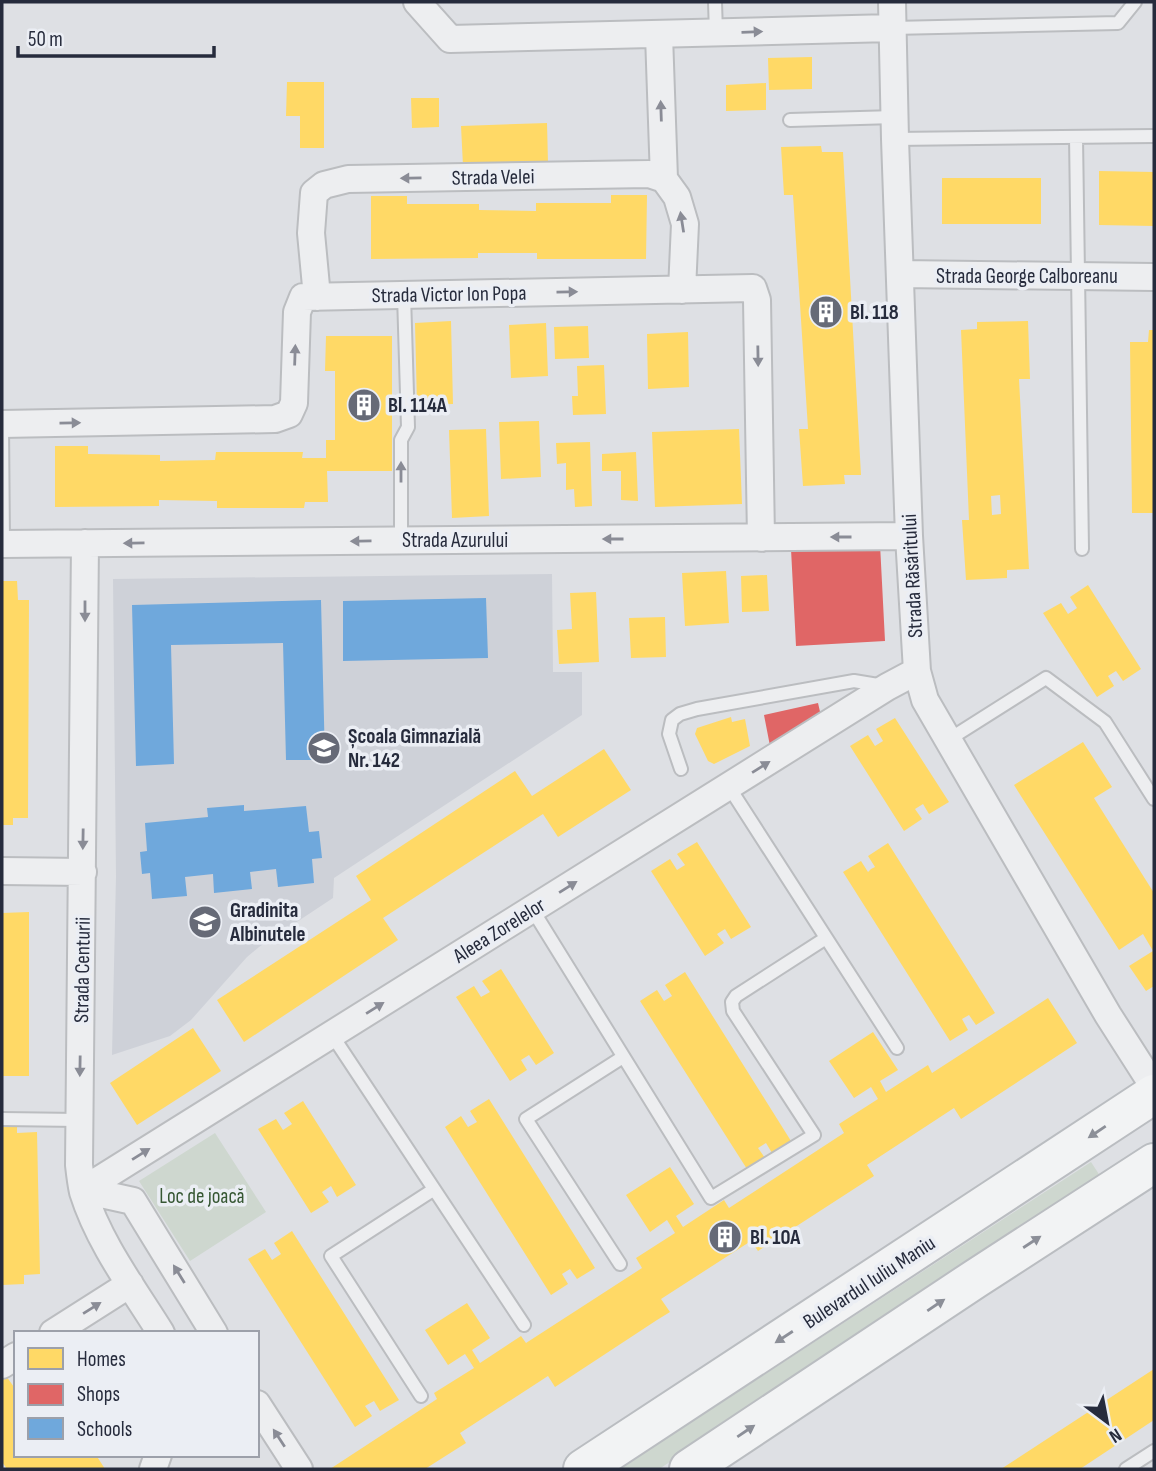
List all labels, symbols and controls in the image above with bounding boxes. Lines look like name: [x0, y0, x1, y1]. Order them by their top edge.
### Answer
scale bar: [18, 14, 214, 58]
text: 50 m: [28, 27, 63, 52]
one-way arrow: [741, 27, 763, 38]
one-way arrow: [656, 99, 667, 121]
street label: Strada Velei: [451, 164, 535, 191]
one-way arrow: [400, 172, 422, 184]
one-way arrow: [677, 211, 688, 233]
street label: Strada George Calboreanu: [936, 264, 1118, 289]
street label: Strada Victor Ion Popa: [371, 281, 527, 308]
one-way arrow: [557, 286, 579, 298]
building icon: Bl. 118: [807, 293, 845, 331]
place label: Bl. 118: [850, 300, 899, 325]
one-way arrow: [290, 344, 301, 366]
one-way arrow: [752, 345, 764, 367]
building icon: Bl. 114A: [345, 386, 383, 424]
place label: Bl. 114A: [388, 393, 448, 418]
one-way arrow: [59, 417, 81, 429]
one-way arrow: [395, 461, 407, 483]
street label: Strada Răsăritului: [897, 513, 928, 639]
street label: Strada Azurului: [402, 528, 508, 553]
one-way arrow: [830, 531, 852, 543]
one-way arrow: [602, 533, 624, 545]
one-way arrow: [350, 535, 372, 547]
one-way arrow: [123, 537, 145, 549]
one-way arrow: [79, 601, 91, 623]
place label: Școala Gimnazială Nr. 142: [348, 724, 481, 773]
school or university icon: Școala Gimnazială Nr. 142: [305, 729, 343, 767]
one-way arrow: [751, 760, 770, 773]
one-way arrow: [78, 828, 89, 850]
one-way arrow: [558, 880, 577, 893]
street label: Aleea Zorelelor: [448, 892, 550, 969]
place label: Gradinita Albinutele: [229, 898, 305, 947]
school or university icon: Gradinita Albinutele: [186, 903, 224, 941]
street label: Strada Centurii: [69, 917, 96, 1023]
one-way arrow: [365, 1001, 385, 1014]
one-way arrow: [74, 1056, 86, 1078]
one-way arrow: [1087, 1125, 1107, 1138]
one-way arrow: [131, 1148, 150, 1161]
park label: Loc de joacă: [159, 1184, 245, 1209]
building icon: Bl. 10A: [706, 1218, 744, 1256]
place label: Bl. 10A: [750, 1225, 801, 1250]
street label: Bulevardul Iuliu Maniu: [799, 1230, 940, 1334]
one-way arrow: [1022, 1236, 1042, 1249]
one-way arrow: [172, 1265, 185, 1284]
one-way arrow: [926, 1299, 945, 1312]
one-way arrow: [82, 1302, 101, 1315]
legend: [14, 1331, 259, 1457]
one-way arrow: [774, 1331, 794, 1344]
text: Homes: [77, 1347, 126, 1372]
text: Shops: [77, 1382, 120, 1407]
north arrow: [1072, 1387, 1142, 1457]
text: Schools: [77, 1417, 132, 1442]
text: N: [1105, 1423, 1126, 1448]
one-way arrow: [736, 1425, 756, 1438]
one-way arrow: [273, 1429, 286, 1448]

